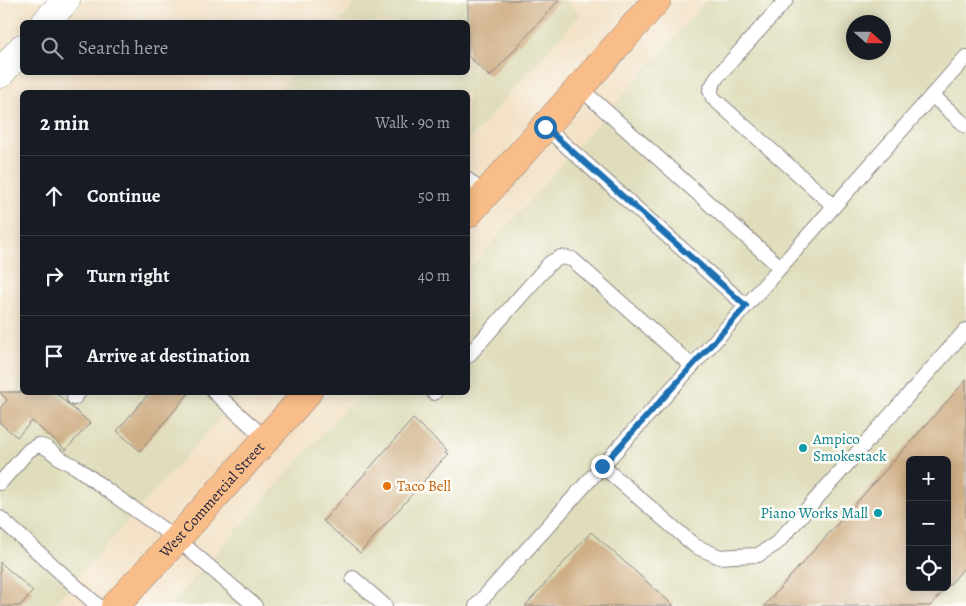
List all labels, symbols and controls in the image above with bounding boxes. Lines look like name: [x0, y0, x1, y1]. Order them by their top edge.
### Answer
north arrow: [846, 15, 891, 60]
search box: [20, 20, 470, 75]
icon: search: [38, 34, 66, 62]
text: Search here: [78, 35, 168, 61]
text: 2 min: [40, 109, 89, 137]
text: Walk · 90 m: [375, 112, 450, 134]
route start: [534, 116, 557, 139]
icon: ahead: [40, 182, 68, 210]
text: Continue: [87, 183, 161, 209]
text: 50 m: [418, 185, 450, 207]
icon: right: [40, 262, 68, 290]
text: Turn right: [87, 263, 169, 289]
text: 40 m: [418, 265, 450, 287]
icon: arrive: [40, 342, 68, 370]
text: Arrive at destination: [87, 343, 250, 369]
place label: Ampico Smokestack: [812, 429, 887, 466]
street label: West Commercial Street: [154, 437, 269, 562]
marker: Ampico Smokestack: [797, 442, 809, 454]
route end: [591, 455, 614, 478]
map controls: [906, 456, 951, 591]
button: +: [906, 456, 951, 501]
place label: Taco Bell: [397, 476, 451, 496]
marker: Taco Bell: [381, 480, 393, 492]
button: −: [906, 501, 951, 546]
place label: Piano Works Mall: [761, 503, 868, 523]
marker: Piano Works Mall: [872, 507, 884, 519]
button: locate: [906, 546, 951, 591]

